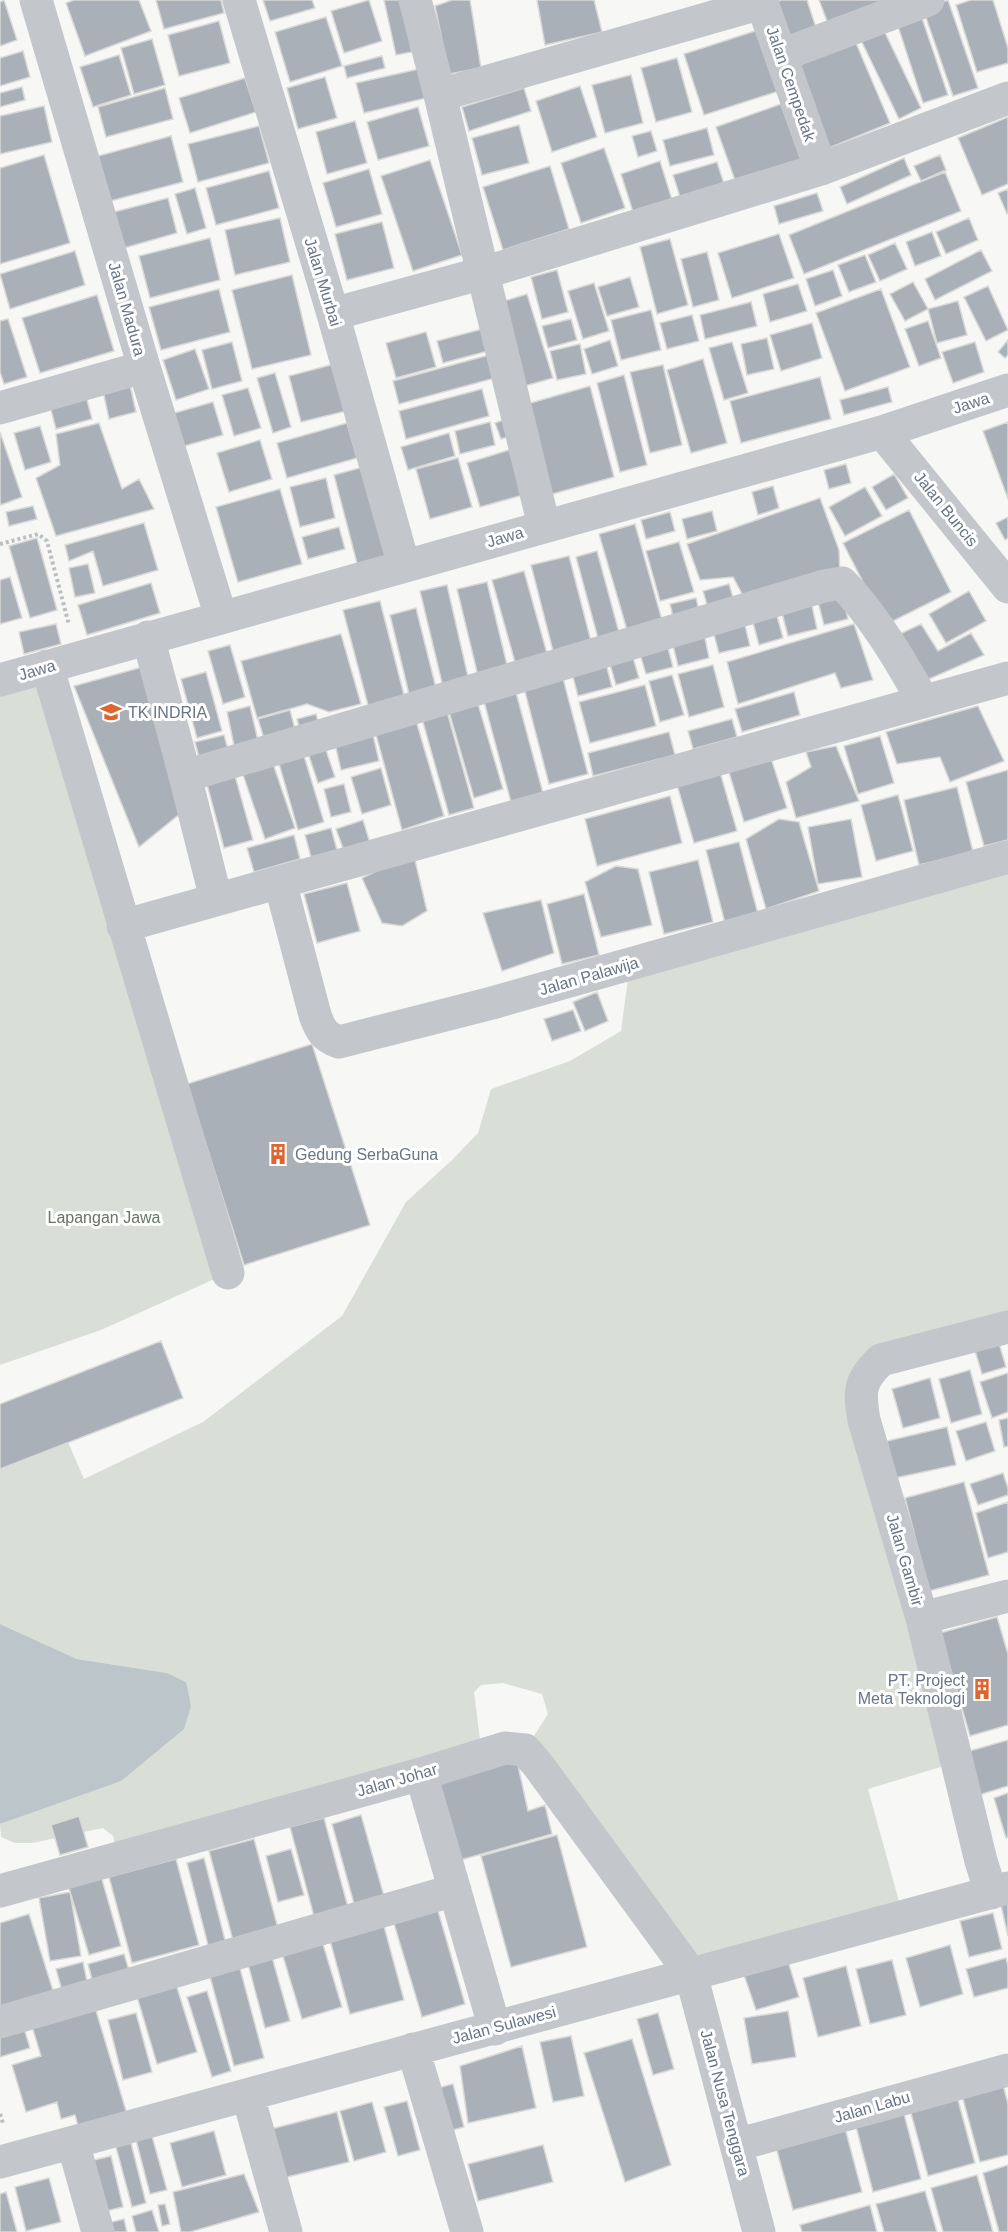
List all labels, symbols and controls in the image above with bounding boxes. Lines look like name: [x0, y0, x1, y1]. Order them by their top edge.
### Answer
street label: Jalan Cempedak: [763, 24, 819, 144]
street label: Jalan Murbai: [301, 236, 345, 328]
street label: Jalan Madura: [105, 260, 149, 358]
street label: Jawa: [951, 389, 991, 417]
street label: Jalan Buncis: [911, 468, 981, 550]
street label: Jawa: [485, 524, 525, 550]
street label: Jawa: [17, 657, 57, 683]
school or university icon: TK INDRIA: [99, 700, 123, 724]
place label: TK INDRIA: [128, 704, 207, 721]
street label: Jalan Palawija: [537, 954, 641, 998]
building icon: Gedung SerbaGuna: [266, 1142, 290, 1166]
place label: Gedung SerbaGuna: [295, 1146, 438, 1163]
park label: Lapangan Jawa: [48, 1209, 161, 1226]
street label: Jalan Gambir: [884, 1512, 926, 1609]
place label: PT. Project Meta Teknologi: [858, 1672, 966, 1707]
building icon: PT. Project Meta Teknologi: [970, 1677, 994, 1701]
street label: Jalan Johar: [355, 1760, 440, 1800]
street label: Jalan Sulawesi: [450, 2003, 558, 2047]
street label: Jalan Nusa Tenggara: [697, 2028, 753, 2178]
street label: Jalan Labu: [832, 2088, 912, 2126]

